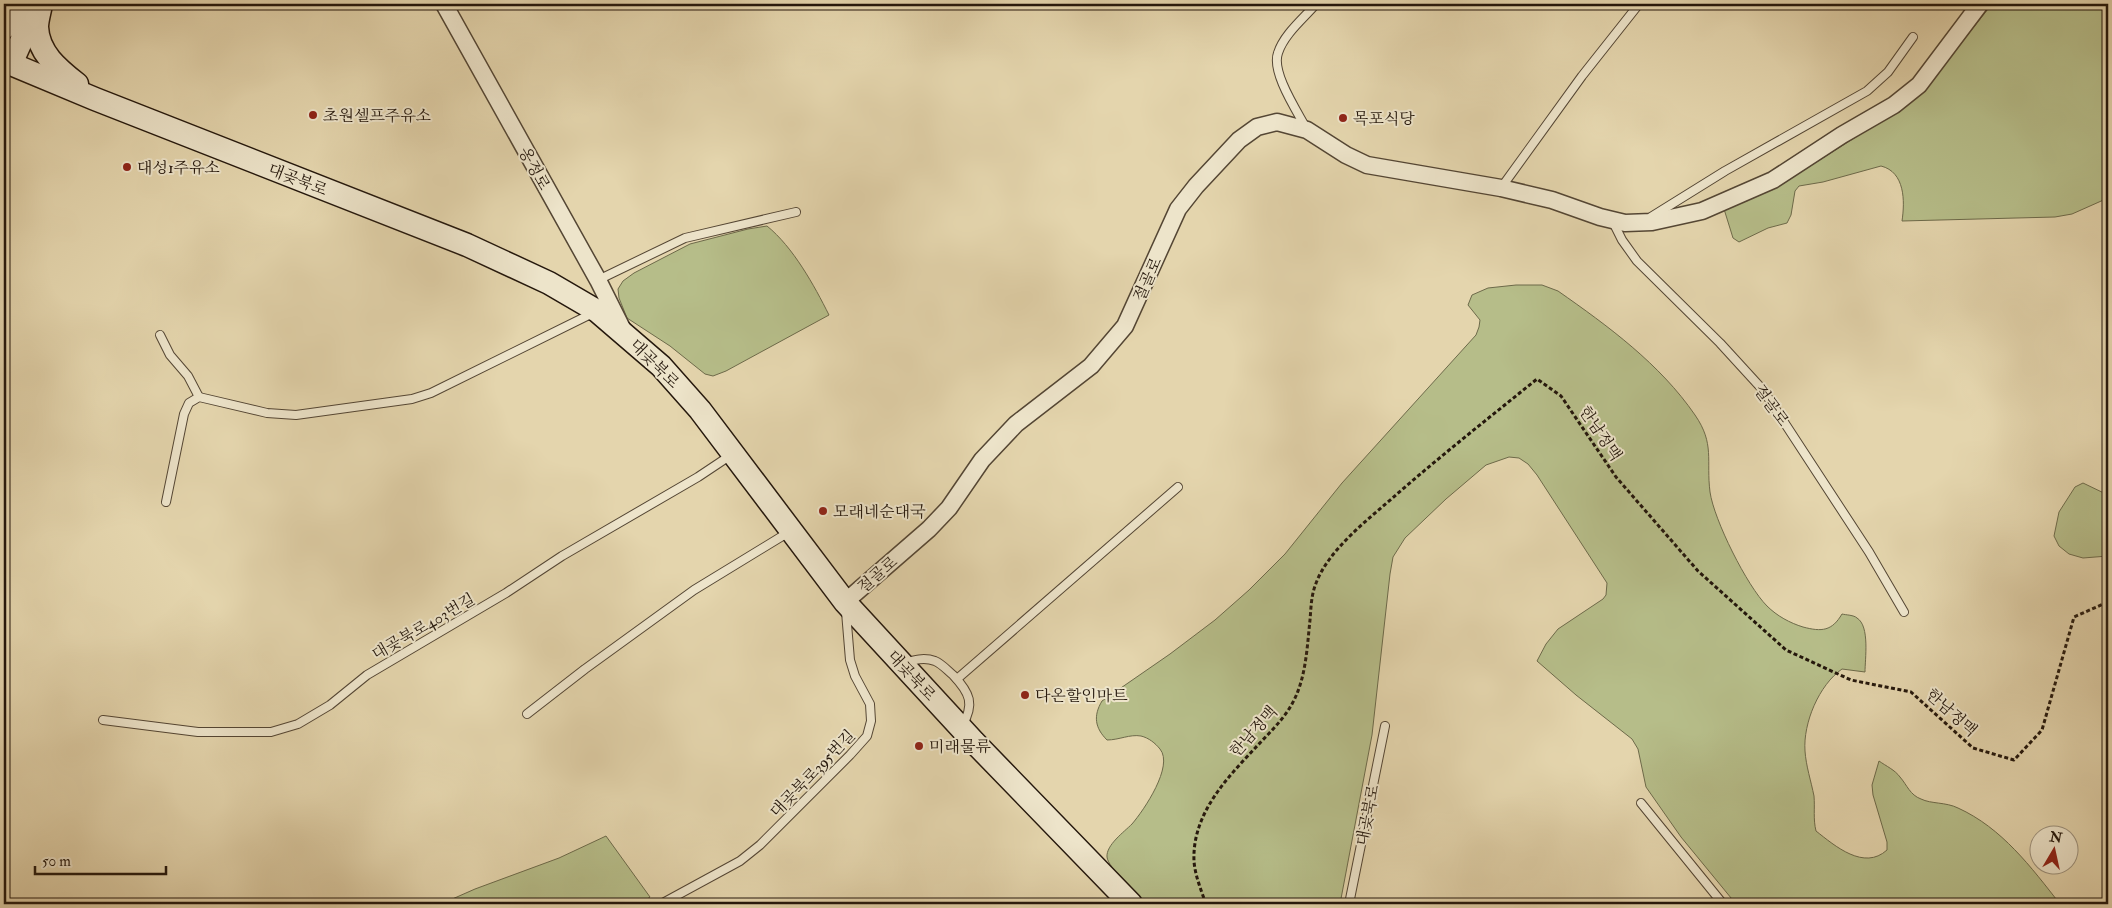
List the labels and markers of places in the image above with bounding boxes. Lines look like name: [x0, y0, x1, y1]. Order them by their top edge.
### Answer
place label: 초원셀프주유소: [323, 106, 431, 126]
marker: 초원셀프주유소: [307, 109, 319, 121]
place label: 목포식당: [1353, 109, 1415, 129]
marker: 목포식당: [1337, 112, 1349, 124]
place label: 대성1주유소: [137, 158, 220, 178]
marker: 대성1주유소: [121, 161, 133, 173]
place label: 모래네순대국: [833, 502, 926, 522]
marker: 모래네순대국: [817, 505, 829, 517]
place label: 다온할인마트: [1035, 686, 1128, 706]
marker: 다온할인마트: [1019, 689, 1031, 701]
place label: 미래물류: [929, 737, 991, 757]
marker: 미래물류: [913, 740, 925, 752]

